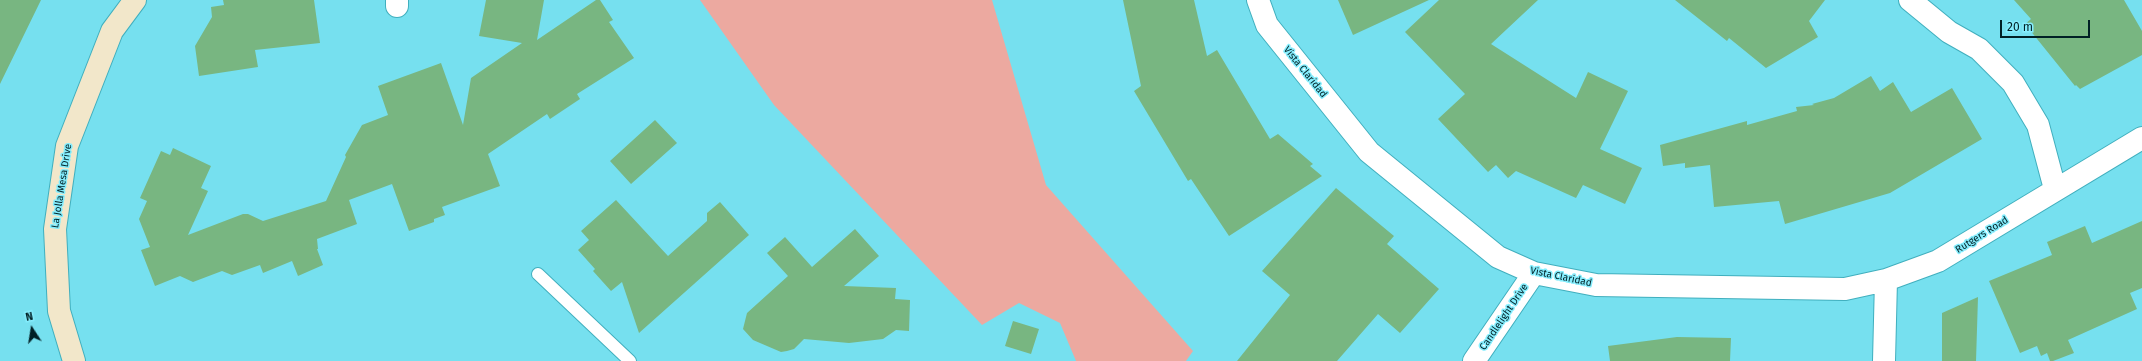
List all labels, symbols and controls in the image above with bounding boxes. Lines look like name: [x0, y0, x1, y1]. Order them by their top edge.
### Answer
scale bar: [2002, 12, 2092, 38]
text: 20 m: [2007, 20, 2033, 34]
street label: Vista Claridad: [1281, 44, 1329, 100]
street label: La Jolla Mesa Drive: [49, 143, 75, 229]
street label: Rutgers Road: [1953, 214, 2011, 256]
street label: Vista Claridad: [1529, 265, 1593, 289]
street label: Candlelight Drive: [1477, 281, 1531, 353]
north arrow: [12, 309, 52, 349]
text: N: [24, 310, 34, 324]

